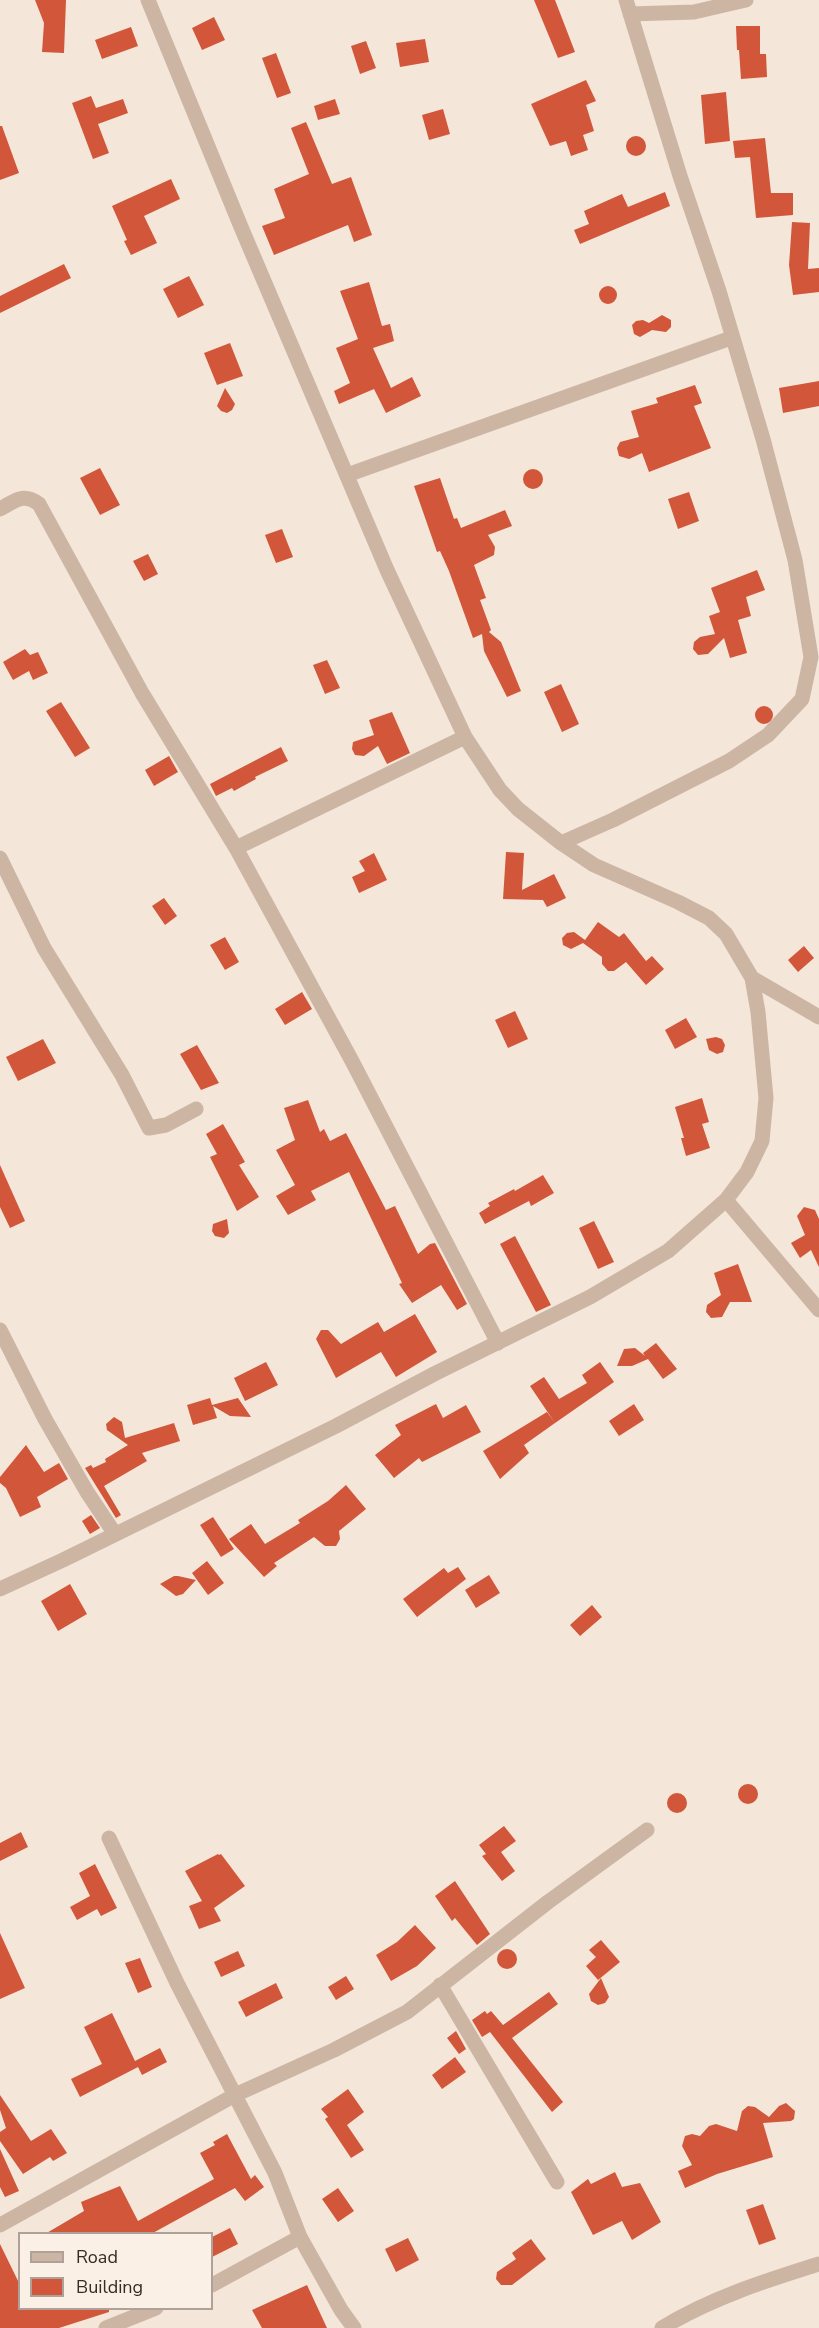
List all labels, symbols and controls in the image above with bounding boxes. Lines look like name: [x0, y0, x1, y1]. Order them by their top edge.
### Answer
legend: [18, 2232, 213, 2310]
text: Road: [76, 2245, 118, 2269]
text: Building: [76, 2275, 143, 2299]

